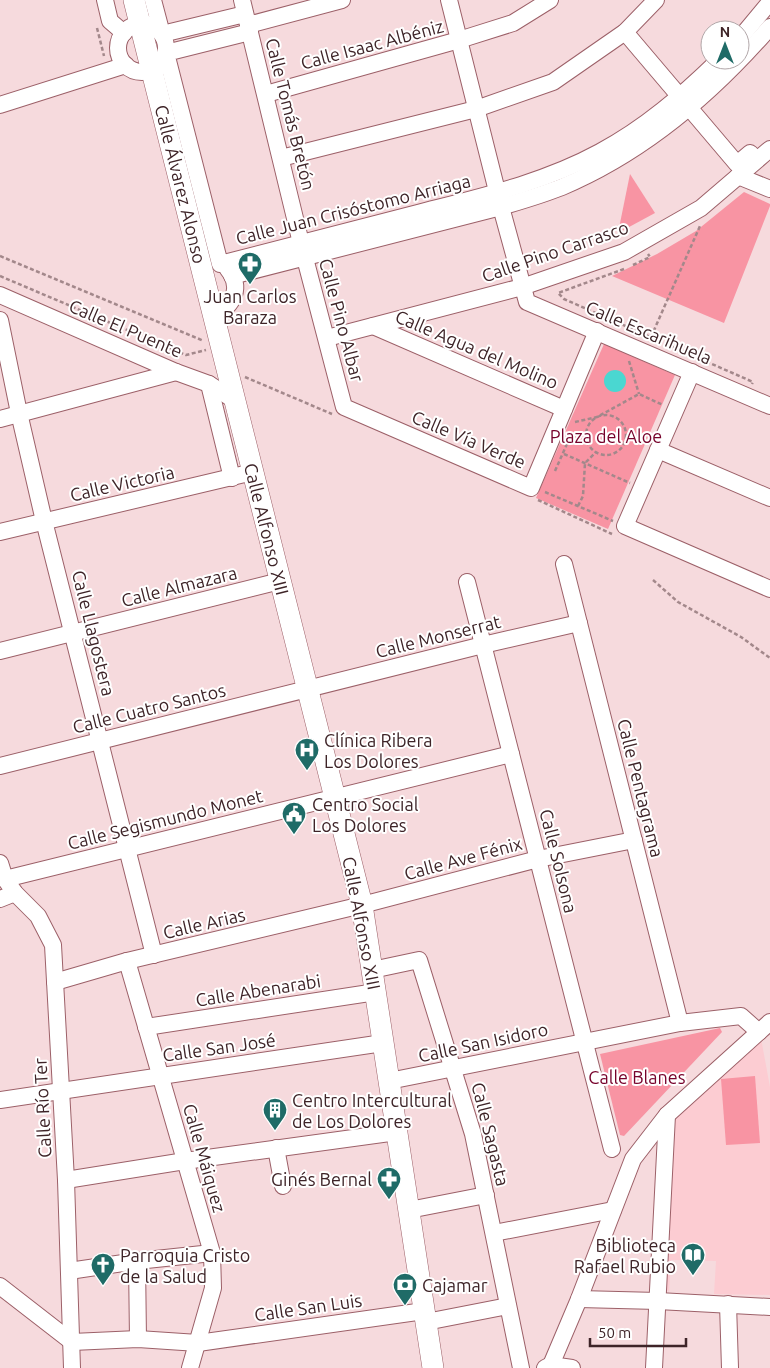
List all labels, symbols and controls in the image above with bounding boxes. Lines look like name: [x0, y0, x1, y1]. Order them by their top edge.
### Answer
street label: Calle Isaac Albéniz: [298, 15, 446, 73]
north arrow: [700, 20, 750, 70]
text: N: [720, 24, 730, 40]
street label: Calle Tomás Bretón: [262, 36, 320, 192]
street label: Calle Álvarez Alonso: [152, 102, 211, 265]
street label: Calle Juan Crisóstomo Arriaga: [234, 170, 472, 248]
street label: Calle Pino Carrasco: [479, 217, 631, 285]
pharmacy icon: Juan Carlos Baraza: [237, 251, 263, 285]
street label: Calle Pino Albar: [316, 256, 368, 384]
place label: Juan Carlos Baraza: [204, 286, 297, 327]
street label: Calle El Puente: [66, 295, 186, 361]
street label: Calle Escarihuela: [583, 296, 715, 368]
street label: Calle Agua del Molino: [393, 306, 561, 392]
street label: Calle Vía Verde: [409, 406, 529, 472]
park label: Plaza del Aloe: [550, 426, 662, 446]
street label: Calle Victoria: [68, 461, 176, 505]
street label: Calle Alfonso XIII: [241, 461, 293, 597]
street label: Calle Almazara: [119, 562, 239, 610]
street label: Calle Llagostera: [69, 568, 119, 698]
street label: Calle Monserrat: [374, 611, 502, 661]
street label: Calle Cuatro Santos: [70, 679, 228, 737]
street label: Calle Pentagrama: [614, 717, 668, 859]
place label: Clínica Ribera Los Dolores: [324, 730, 433, 771]
hospital icon: Clínica Ribera Los Dolores: [294, 737, 320, 771]
street label: Calle Segismundo Monet: [65, 785, 265, 853]
place label: Centro Social Los Dolores: [312, 794, 419, 835]
public building icon: Centro Social Los Dolores: [281, 801, 307, 835]
street label: Calle Solsona: [536, 807, 582, 915]
street label: Calle Ave Fénix: [402, 833, 524, 883]
street label: Calle Alfonso XIII: [339, 855, 385, 991]
street label: Calle Arias: [161, 904, 247, 942]
street label: Calle Abenarabi: [194, 970, 322, 1010]
street label: Calle San Isidoro: [416, 1018, 550, 1066]
street label: Calle San José: [161, 1029, 277, 1065]
street label: Calle Río Ter: [29, 1057, 55, 1158]
park label: Calle Blanes: [588, 1067, 686, 1087]
street label: Calle Sagasta: [468, 1080, 514, 1188]
place label: Centro Intercultural de Los Dolores: [292, 1090, 452, 1131]
building icon: Centro Intercultural de Los Dolores: [262, 1097, 288, 1131]
street label: Calle Máiquez: [180, 1101, 230, 1215]
pharmacy icon: Ginés Bernal: [376, 1166, 402, 1200]
place label: Ginés Bernal: [271, 1169, 372, 1189]
place label: Biblioteca Rafael Rubio: [574, 1235, 676, 1276]
library icon: Biblioteca Rafael Rubio: [680, 1242, 706, 1276]
place label: Parroquia Cristo de la Salud: [120, 1245, 250, 1286]
church icon: Parroquia Cristo de la Salud: [90, 1252, 116, 1286]
bank icon: Cajamar: [392, 1272, 418, 1306]
place label: Cajamar: [422, 1275, 488, 1295]
street label: Calle San Luis: [253, 1290, 363, 1324]
scale bar: [590, 1316, 686, 1348]
text: 50 m: [598, 1324, 631, 1341]

